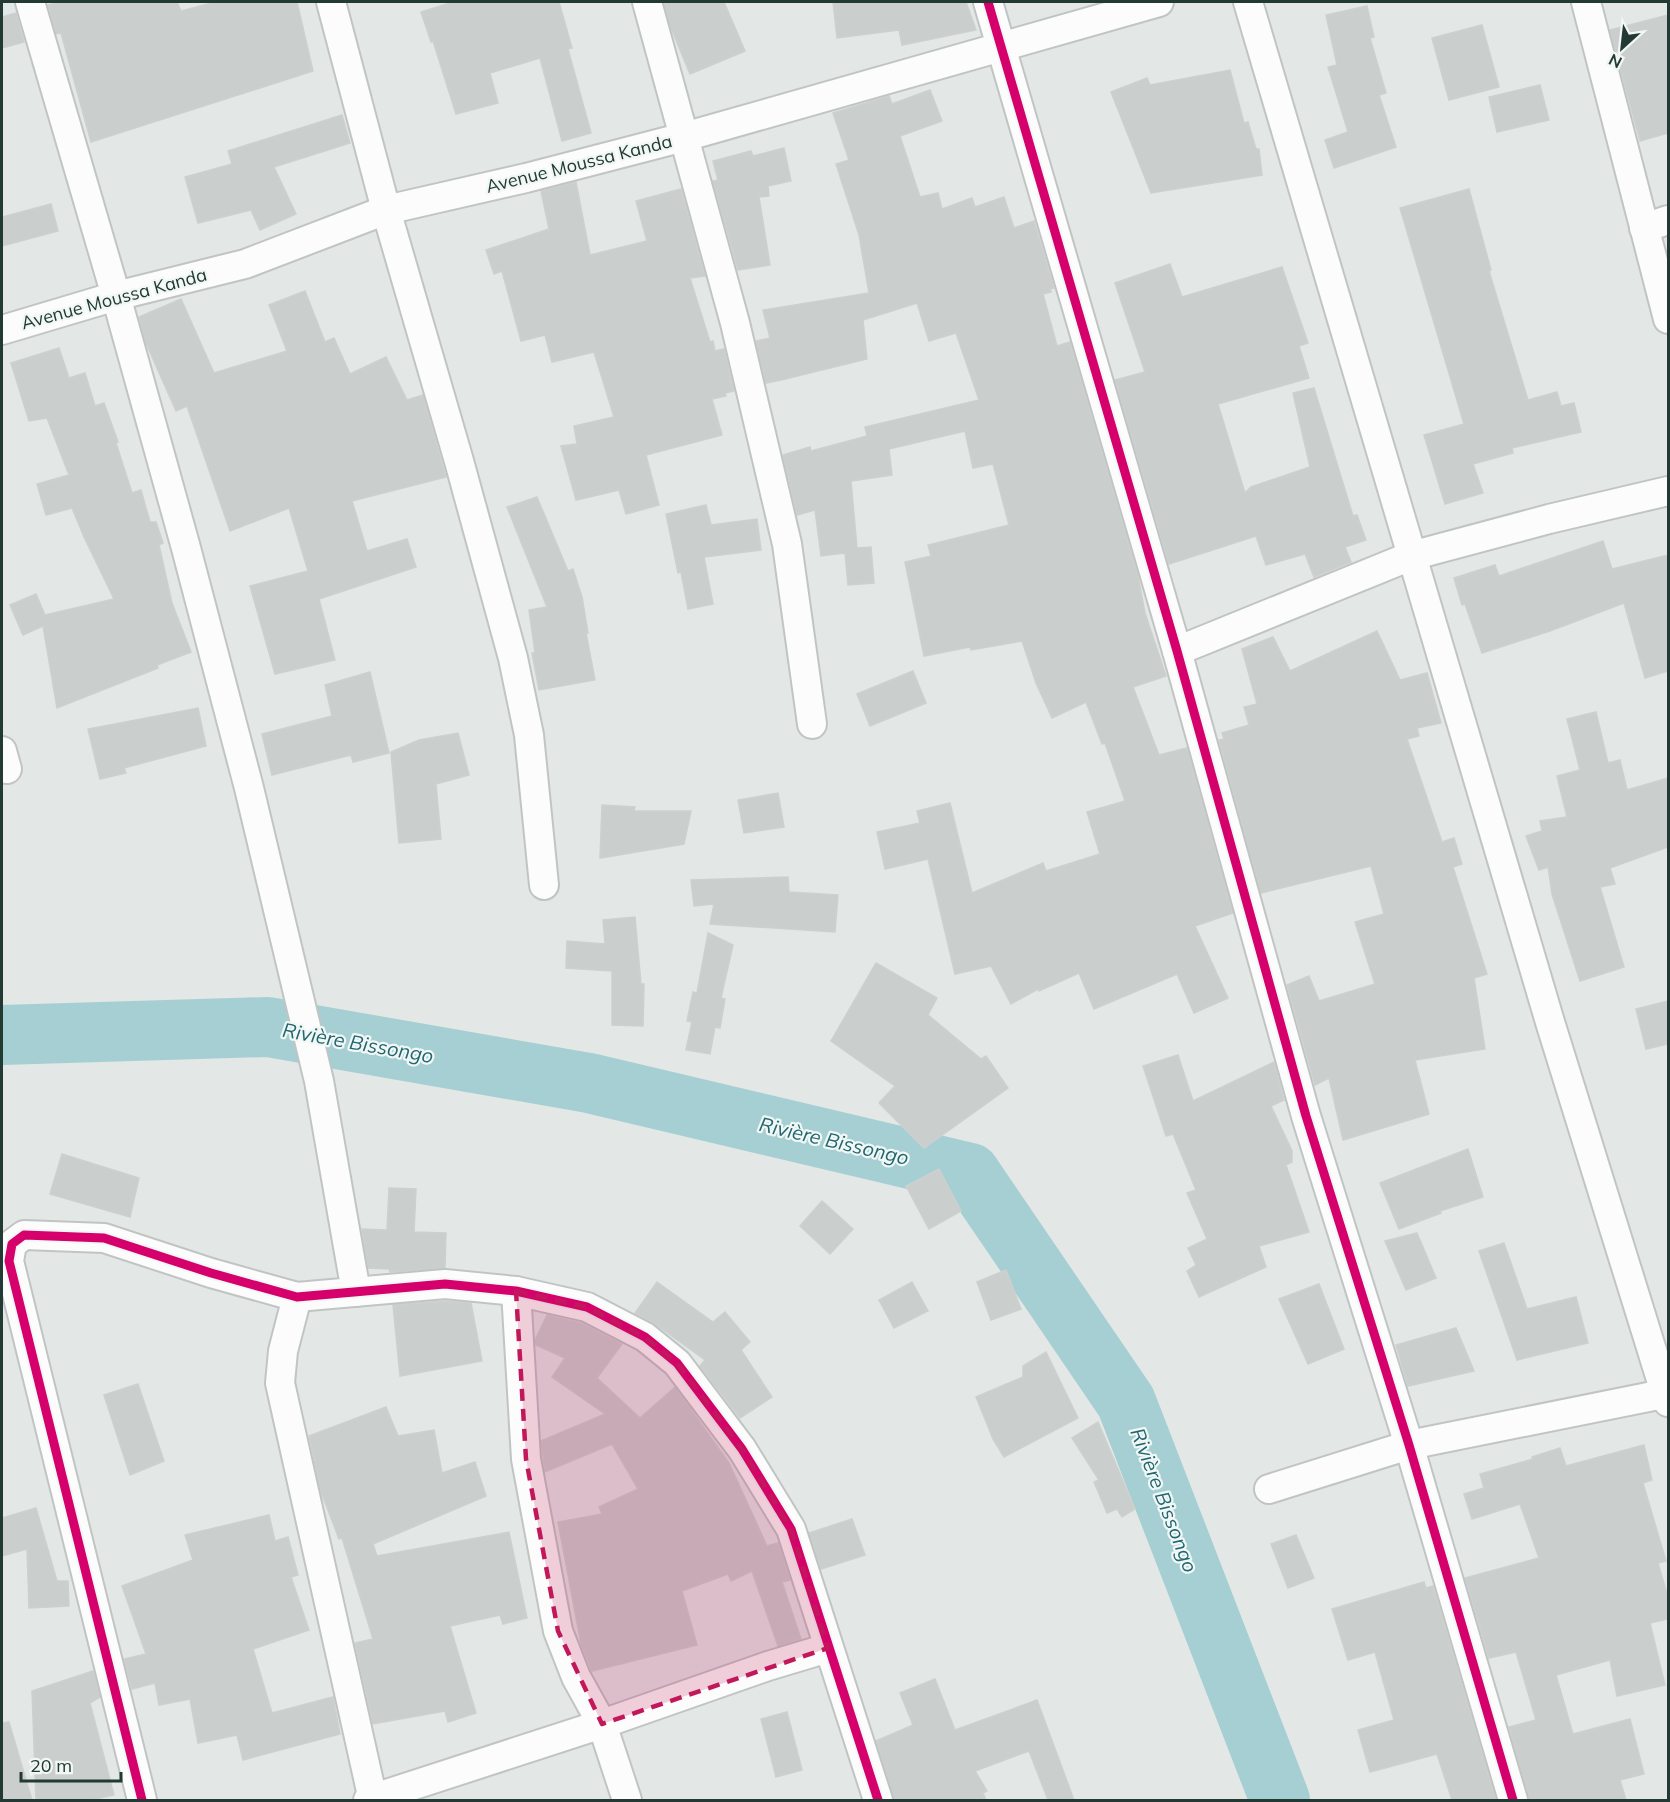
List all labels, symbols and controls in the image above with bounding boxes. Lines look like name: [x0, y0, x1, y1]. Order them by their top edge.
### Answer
north arrow: [1592, 18, 1652, 78]
text: N: [1605, 50, 1625, 73]
street label: Avenue Moussa Kanda: [483, 129, 674, 198]
street label: Avenue Moussa Kanda: [19, 263, 209, 334]
water label: Rivière Bissongo: [281, 1017, 436, 1068]
water label: Rivière Bissongo: [757, 1111, 911, 1170]
water label: Rivière Bissongo: [1125, 1424, 1204, 1576]
scale bar: [21, 1745, 122, 1783]
text: 20 m: [30, 1754, 72, 1777]

